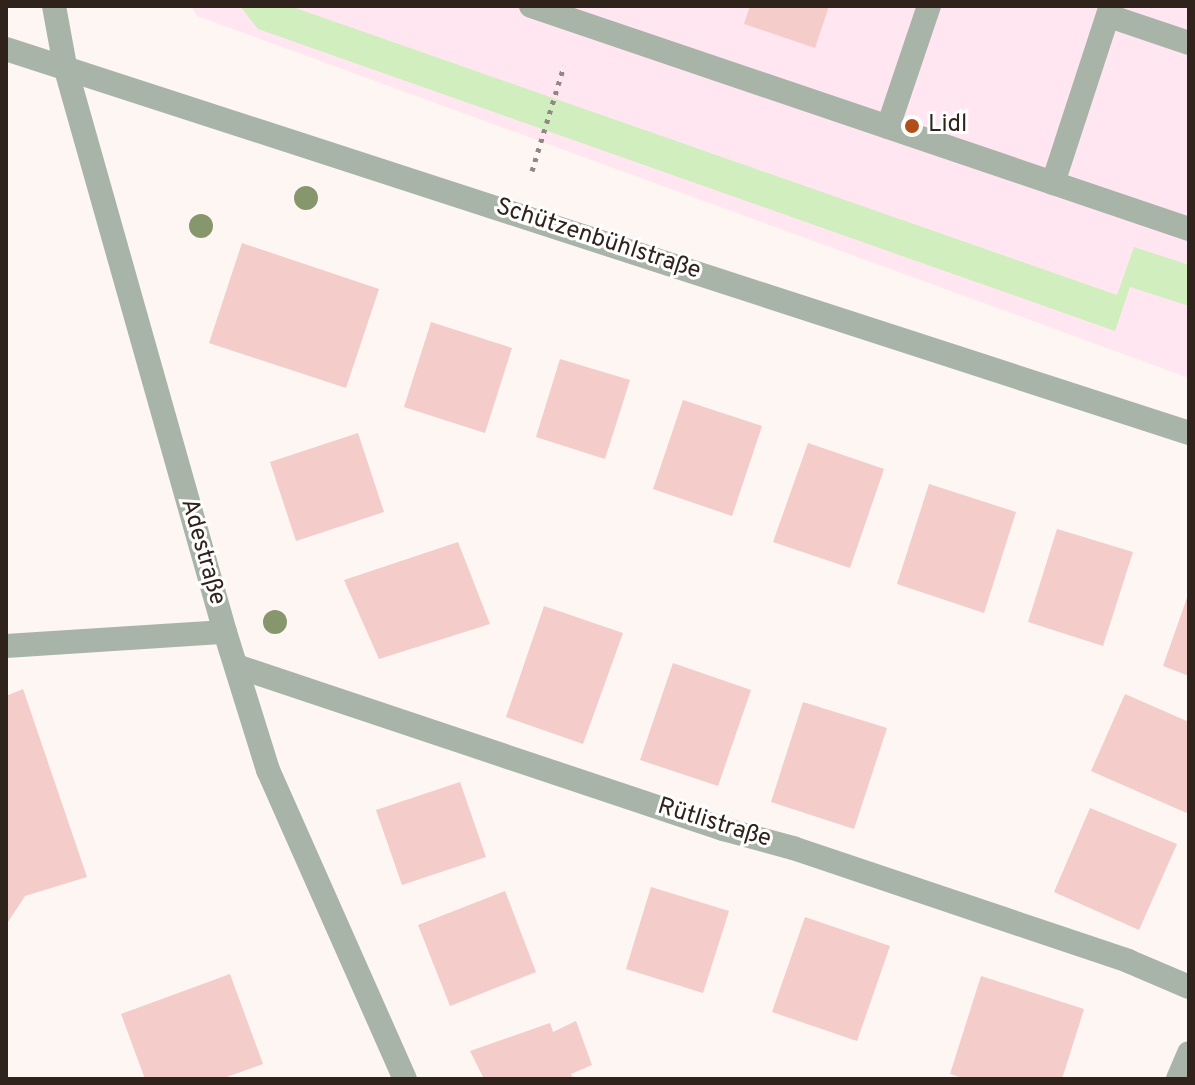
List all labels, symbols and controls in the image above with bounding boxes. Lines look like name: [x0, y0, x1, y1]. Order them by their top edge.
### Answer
place label: Lidl: [928, 112, 967, 140]
marker: Lidl: [903, 117, 921, 135]
street label: Schützenbühlstraße: [492, 193, 704, 287]
street label: Adestraße: [173, 496, 231, 608]
street label: Rütlistraße: [654, 793, 774, 855]

